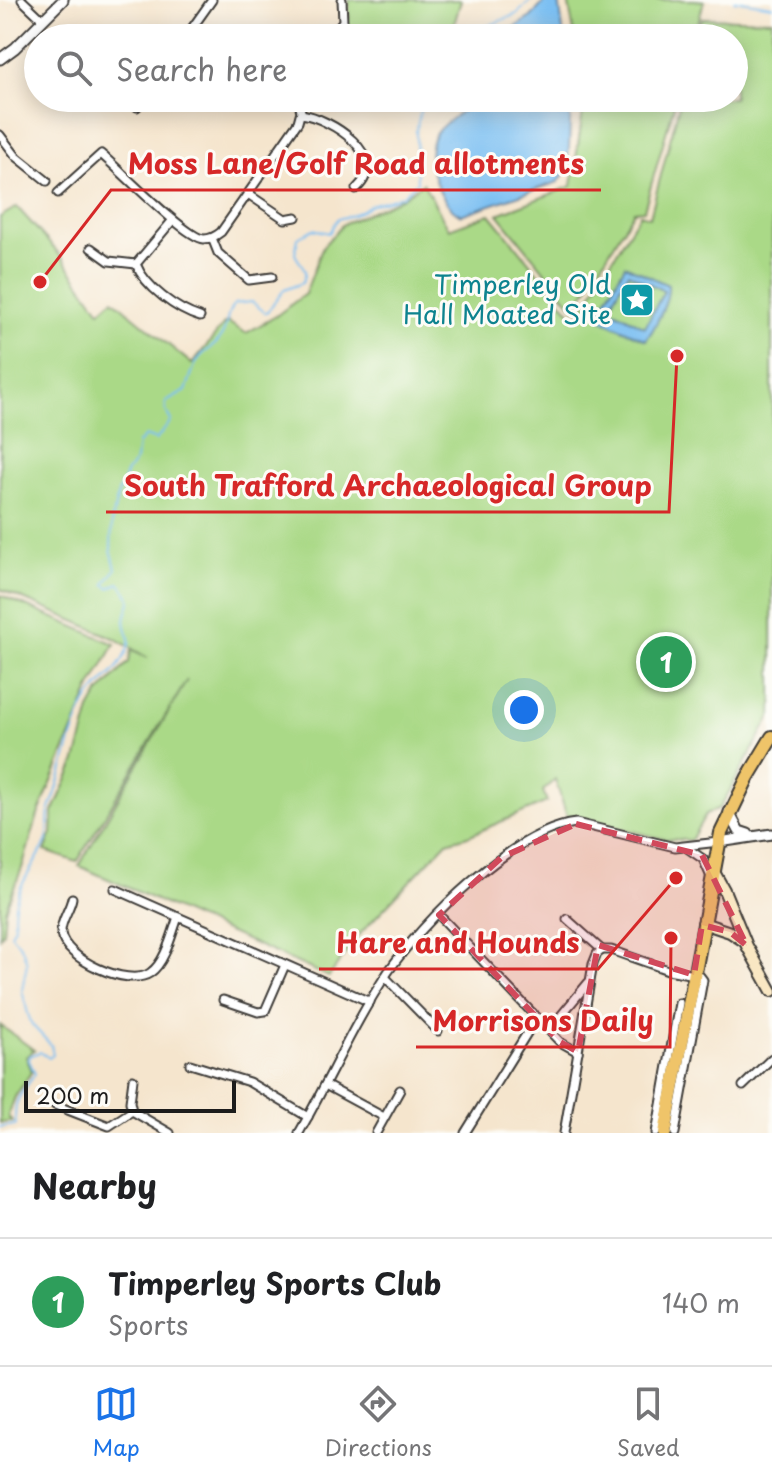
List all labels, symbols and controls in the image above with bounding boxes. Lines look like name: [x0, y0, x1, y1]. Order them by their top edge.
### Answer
search box: [24, 24, 748, 112]
icon: search: [52, 46, 96, 90]
text: Search here: [116, 46, 288, 91]
callout: Moss Lane/Golf Road allotments: [111, 138, 601, 190]
text: Moss Lane/Golf Road allotments: [128, 141, 584, 184]
place label: Timperley Old Hall Moated Site: [403, 264, 611, 333]
place icon: Timperley Old Hall Moated Site: [618, 281, 656, 319]
callout: South Trafford Archaeological Group: [106, 460, 669, 512]
text: South Trafford Archaeological Group: [124, 463, 652, 506]
pin: 1: [640, 632, 692, 692]
your location: [504, 690, 544, 730]
callout: Hare and Hounds: [319, 917, 598, 969]
text: Hare and Hounds: [336, 920, 580, 963]
callout: Morrisons Daily: [416, 995, 670, 1047]
text: Morrisons Daily: [432, 998, 654, 1041]
scale bar: [24, 1077, 236, 1113]
text: 200 m: [36, 1078, 109, 1111]
text: Nearby: [32, 1159, 157, 1211]
text: Timperley Sports Club: [108, 1260, 441, 1305]
text: 1: [52, 1283, 64, 1322]
text: 140 m: [662, 1283, 740, 1322]
text: Sports: [108, 1305, 188, 1344]
tab: Map: [93, 1382, 140, 1463]
tab: Directions: [325, 1382, 432, 1463]
tab: Saved: [617, 1382, 679, 1463]

